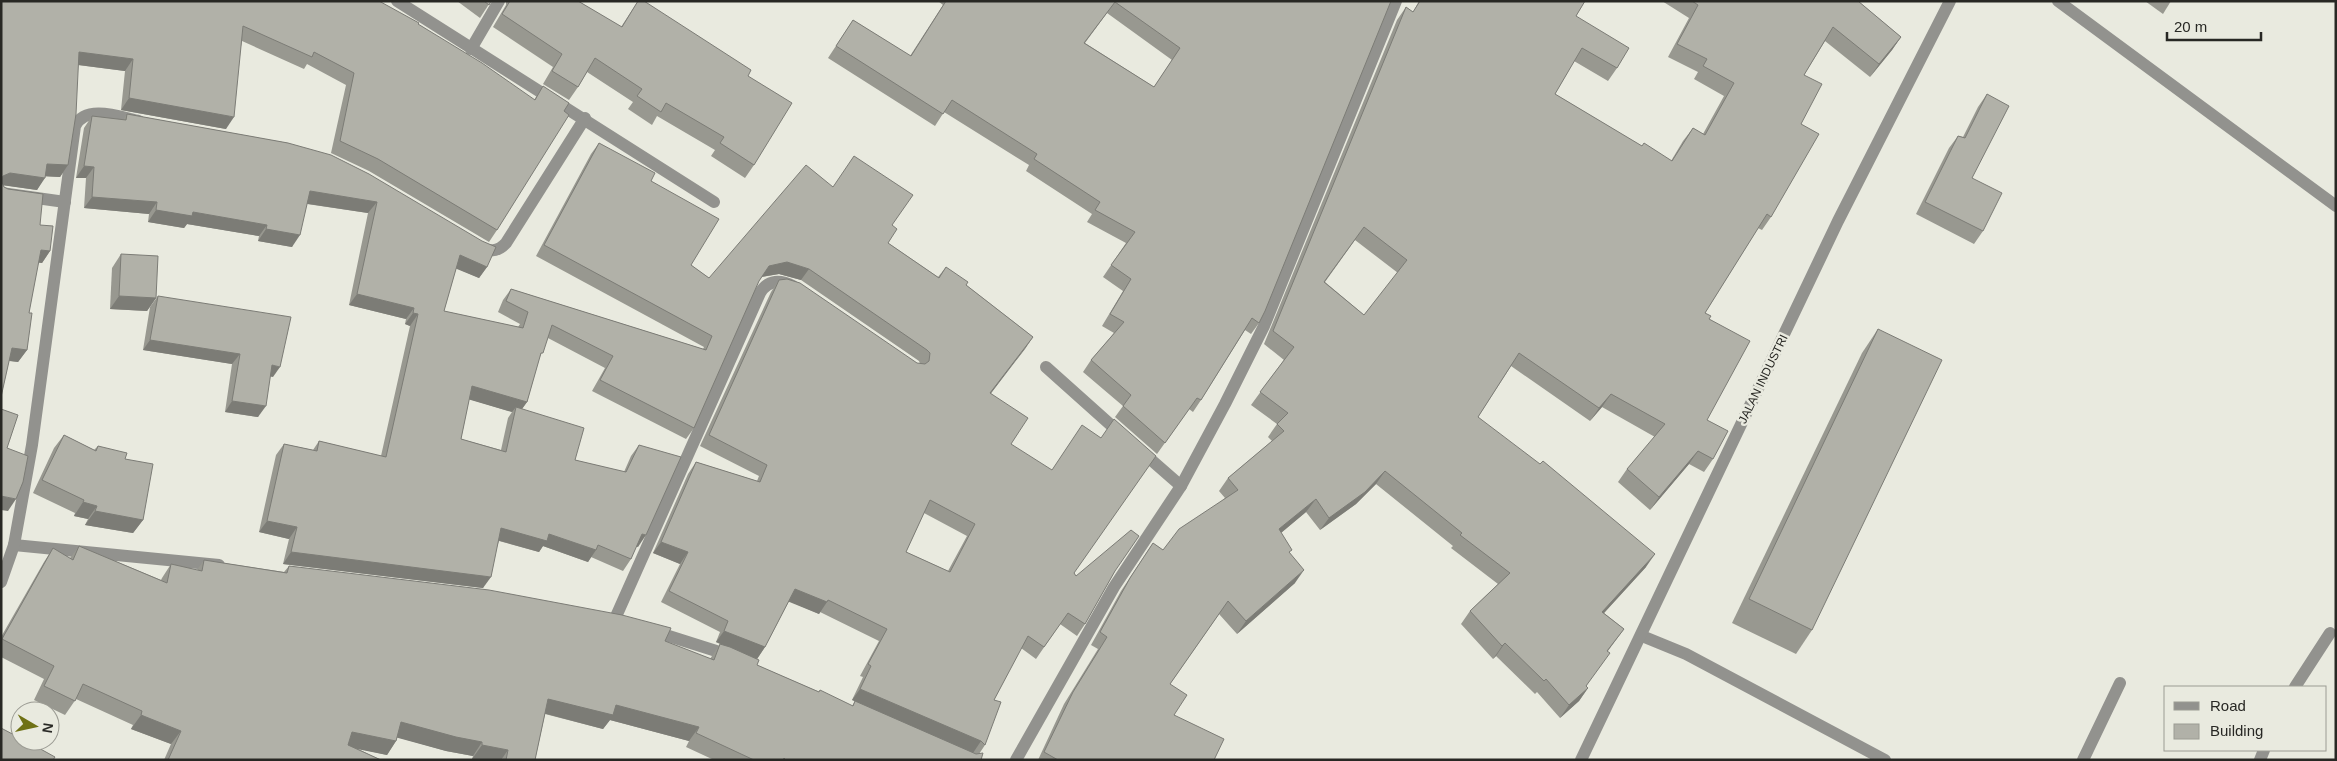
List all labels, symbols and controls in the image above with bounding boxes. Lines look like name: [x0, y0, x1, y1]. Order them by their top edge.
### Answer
scale bar: [2167, 10, 2261, 42]
text: 20 m: [2174, 18, 2207, 35]
street label: JALAN INDUSTRI: [1735, 332, 1791, 426]
legend: [2164, 686, 2327, 751]
text: Road: [2210, 697, 2246, 714]
north arrow: [10, 701, 60, 751]
text: N: [39, 722, 57, 734]
text: Building: [2210, 722, 2263, 739]

